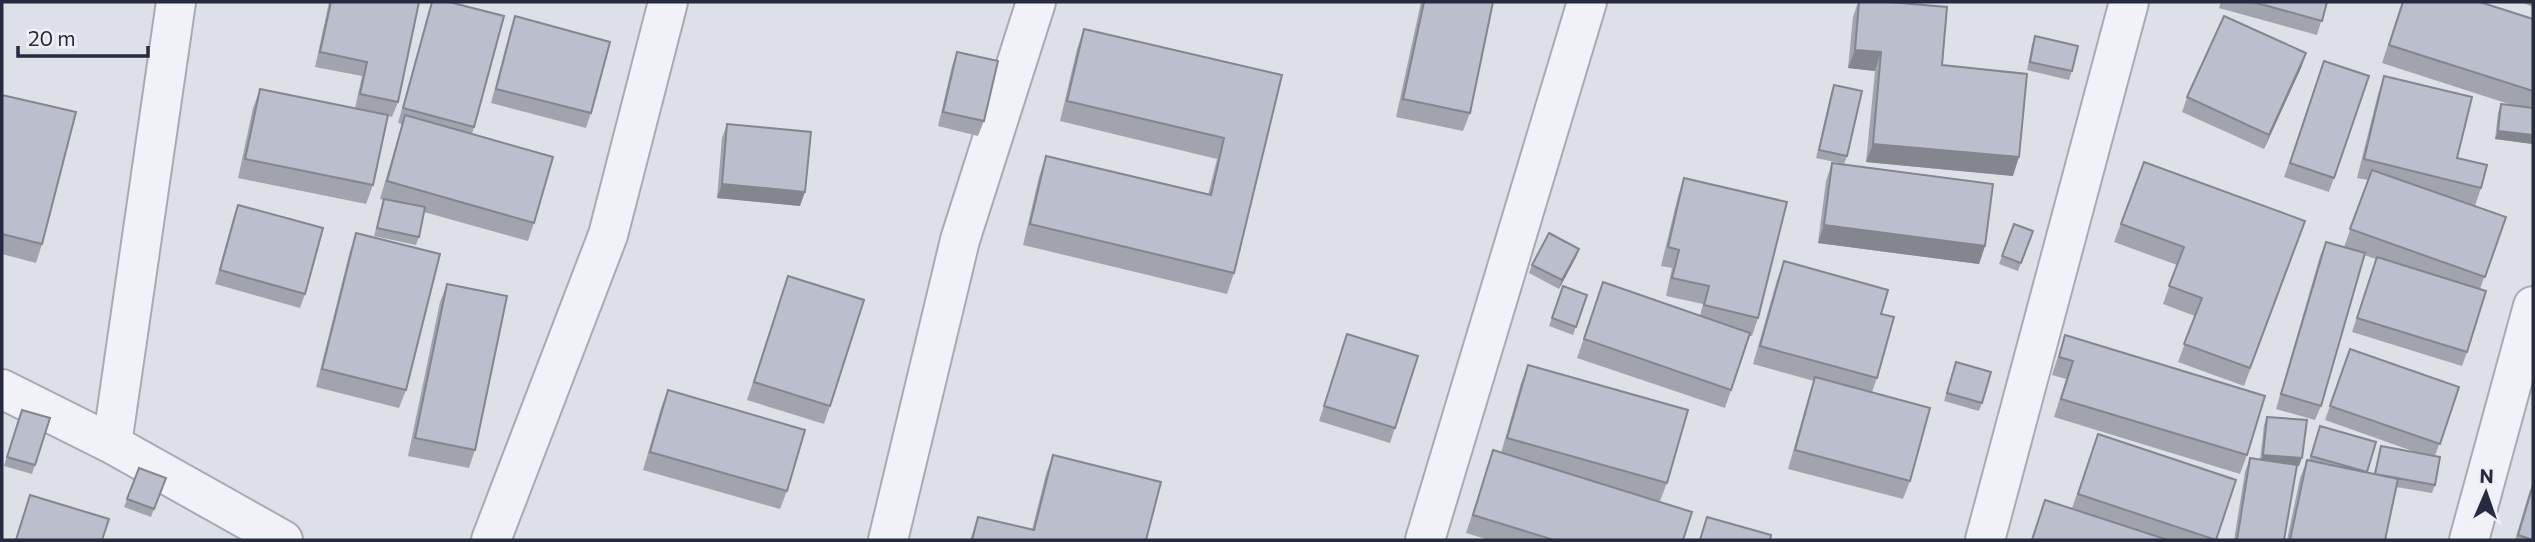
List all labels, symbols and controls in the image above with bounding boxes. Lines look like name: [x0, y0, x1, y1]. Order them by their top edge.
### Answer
scale bar: [18, 14, 147, 58]
text: 20 m: [28, 25, 76, 50]
north arrow: [2451, 458, 2521, 528]
text: N: [2479, 464, 2494, 487]

